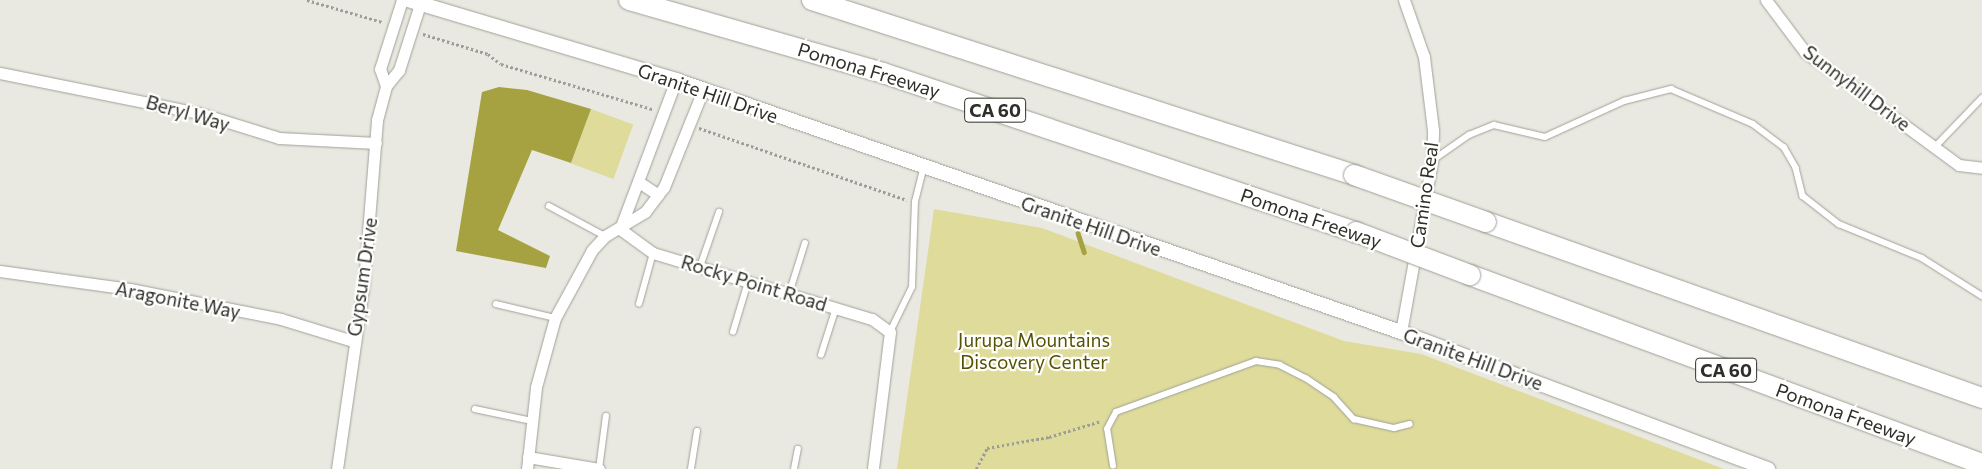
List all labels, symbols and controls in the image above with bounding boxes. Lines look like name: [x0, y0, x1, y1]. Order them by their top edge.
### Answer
street label: Pomona Freeway: [795, 38, 943, 102]
street label: Sunnyhill Drive: [1799, 40, 1915, 136]
street label: Granite Hill Drive: [635, 58, 781, 128]
street label: Beryl Way: [143, 90, 233, 136]
road number: CA 60: [964, 94, 1026, 126]
street label: Camino Real: [1405, 140, 1443, 250]
street label: Pomona Freeway: [1238, 183, 1384, 253]
street label: Granite Hill Drive: [1018, 191, 1164, 261]
street label: Gypsum Drive: [342, 216, 382, 338]
street label: Rocky Point Road: [678, 250, 830, 316]
street label: Aragonite Way: [114, 277, 242, 323]
street label: Granite Hill Drive: [1400, 323, 1546, 395]
park label: Jurupa Mountains Discovery Center: [958, 329, 1110, 373]
road number: CA 60: [1695, 354, 1757, 386]
street label: Pomona Freeway: [1773, 378, 1919, 450]

